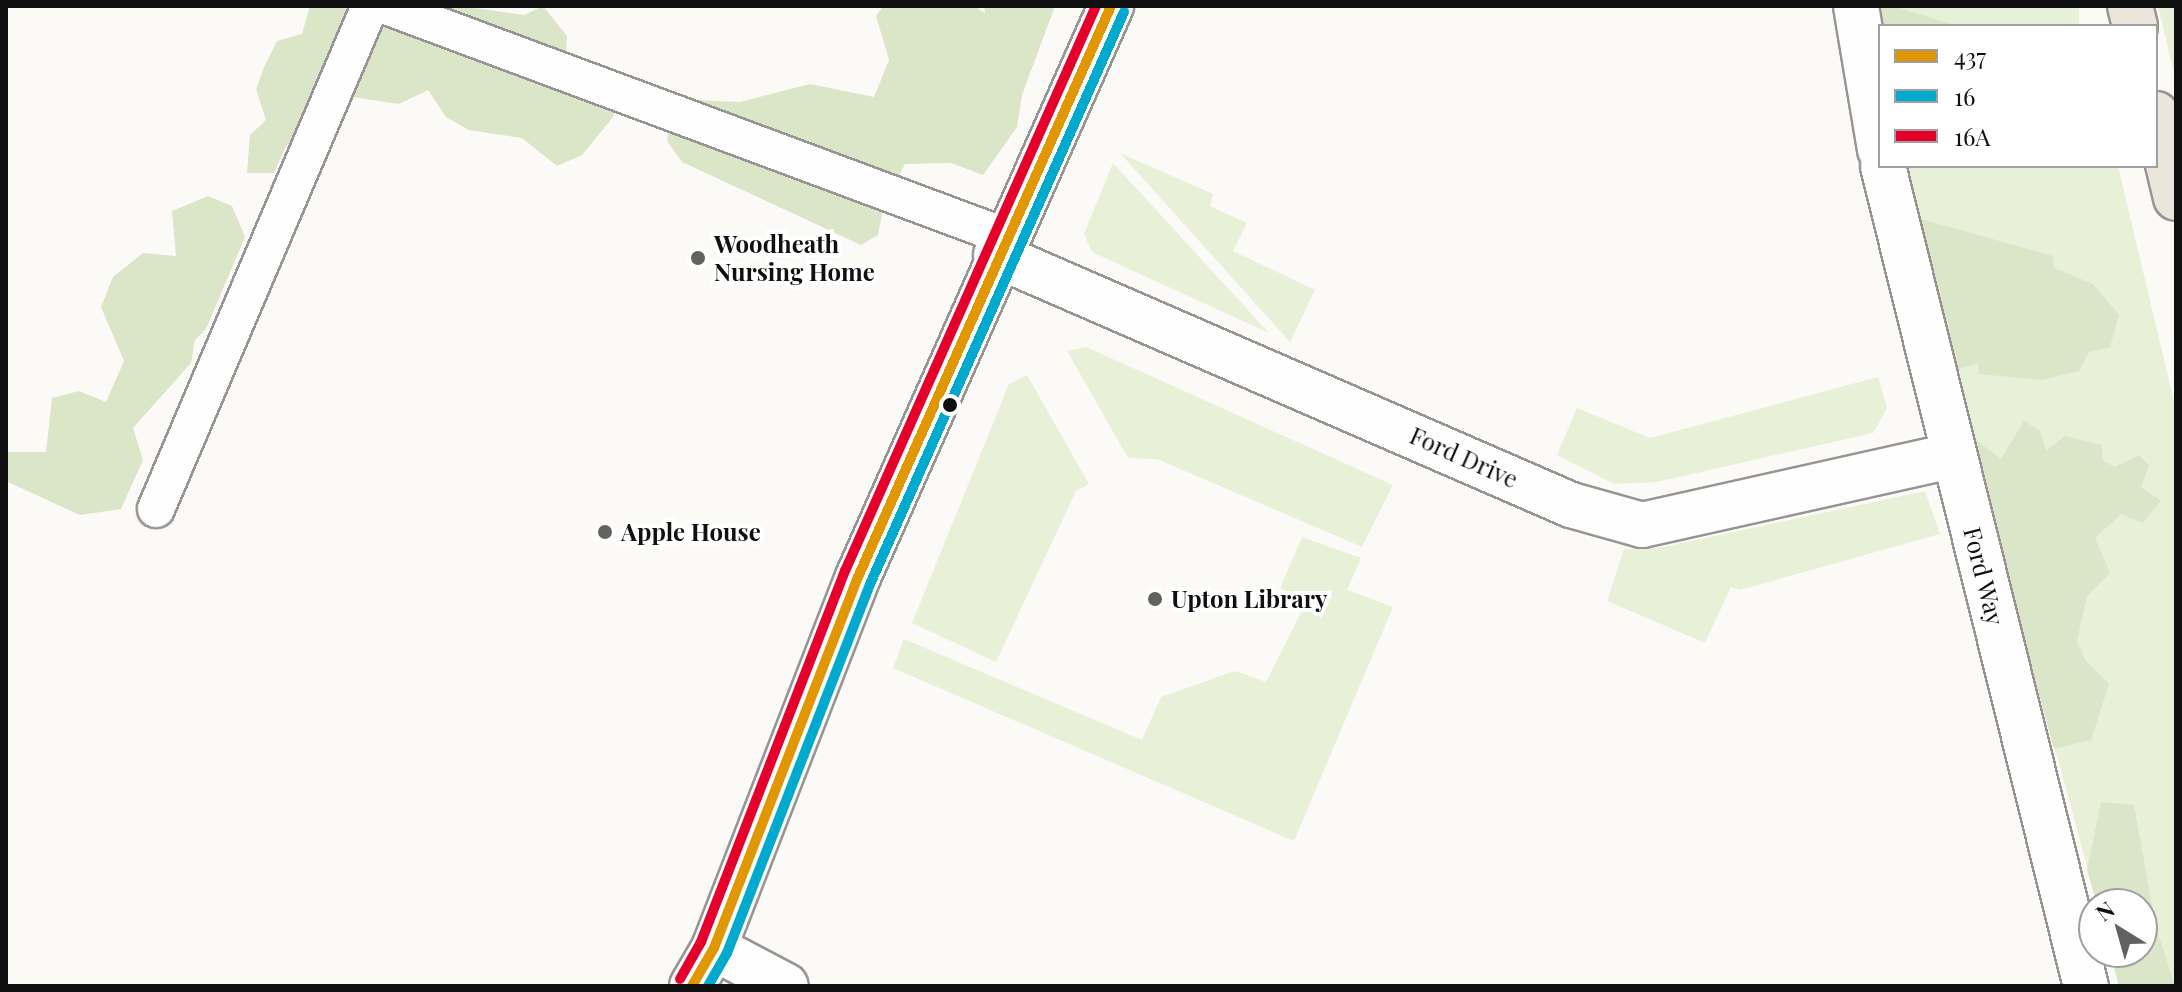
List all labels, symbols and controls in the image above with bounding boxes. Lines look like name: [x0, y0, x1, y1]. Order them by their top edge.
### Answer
legend: [1878, 24, 2158, 168]
text: 437: [1954, 40, 1986, 72]
text: 16: [1954, 80, 1975, 112]
text: 16A: [1954, 120, 1990, 152]
place label: Woodheath Nursing Home: [714, 230, 875, 286]
marker: Woodheath Nursing Home: [689, 249, 707, 267]
unlabelled marker: [942, 397, 958, 413]
street label: Ford Drive: [1406, 420, 1522, 494]
place label: Apple House: [621, 518, 761, 546]
marker: Apple House: [596, 523, 614, 541]
street label: Ford Way: [1958, 524, 2010, 628]
place label: Upton Library: [1171, 585, 1327, 613]
marker: Upton Library: [1146, 590, 1164, 608]
north arrow: [2078, 888, 2158, 968]
text: N: [2089, 894, 2120, 927]

